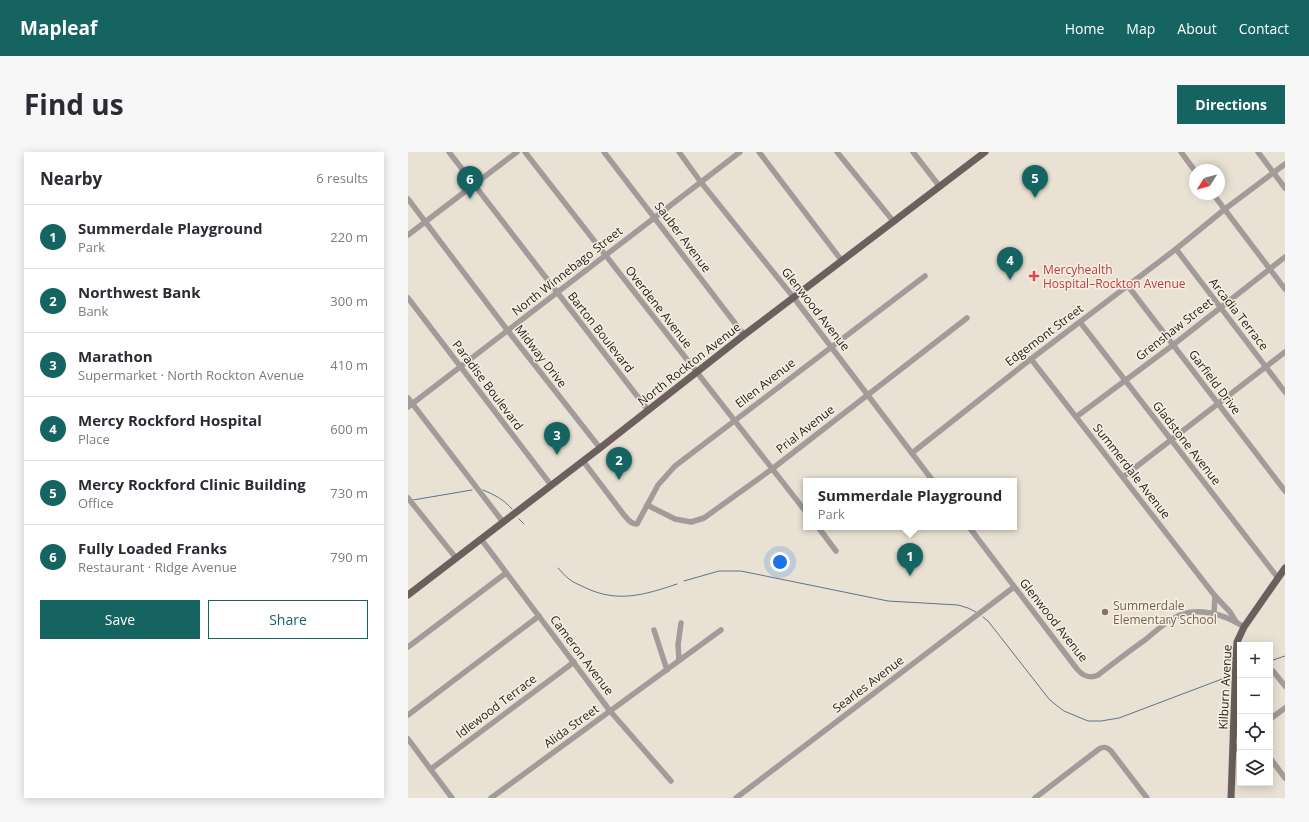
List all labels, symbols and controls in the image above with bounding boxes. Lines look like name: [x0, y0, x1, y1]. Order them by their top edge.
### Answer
text: Mapleaf: [20, 15, 97, 41]
text: Home: [1065, 19, 1104, 38]
text: Map: [1126, 19, 1155, 38]
text: About: [1177, 19, 1217, 38]
text: Contact: [1239, 19, 1289, 38]
text: Find us: [24, 85, 124, 123]
button: Directions: [1177, 85, 1285, 124]
north arrow: [1189, 164, 1225, 200]
pin: 5: [1022, 165, 1048, 198]
pin: 6: [457, 166, 483, 199]
text: Nearby: [40, 167, 102, 190]
text: 6 results: [316, 169, 368, 187]
street label: Sauber Avenue: [651, 198, 715, 276]
text: Summerdale Playground: [78, 218, 263, 238]
street label: North Winnebago Street: [508, 222, 626, 320]
text: 1: [49, 228, 57, 246]
text: 220 m: [330, 228, 368, 246]
text: Park: [78, 238, 105, 256]
pin: 4: [997, 247, 1023, 280]
place label: Mercyhealth Hospital–Rockton Avenue: [1043, 261, 1186, 292]
street label: Overdene Avenue: [622, 262, 697, 352]
street label: Glenwood Avenue: [778, 264, 854, 355]
marker: Mercyhealth Hospital–Rockton Avenue: [1028, 270, 1040, 282]
street label: Arcadia Terrace: [1205, 274, 1273, 354]
text: Northwest Bank: [78, 282, 201, 302]
street label: Barton Boulevard: [564, 288, 638, 376]
text: 2: [49, 292, 57, 310]
text: 300 m: [330, 292, 368, 310]
street label: Grenshaw Street: [1132, 294, 1216, 364]
street label: Edgemont Street: [1001, 300, 1087, 370]
text: Bank: [78, 302, 108, 320]
street label: North Rockton Avenue: [634, 318, 744, 410]
street label: Midway Drive: [511, 321, 571, 391]
street label: Paradise Boulevard: [449, 337, 527, 433]
text: Marathon: [78, 346, 153, 366]
street label: Garfield Drive: [1185, 346, 1245, 418]
street label: Ellen Avenue: [732, 354, 799, 412]
text: 3: [49, 356, 57, 374]
text: 410 m: [330, 356, 368, 374]
text: Supermarket · North Rockton Avenue: [78, 366, 304, 384]
street label: Gladstone Avenue: [1149, 398, 1225, 489]
street label: Prial Avenue: [772, 401, 838, 457]
text: Mercy Rockford Hospital: [78, 410, 262, 430]
text: 4: [49, 420, 57, 438]
text: 600 m: [330, 420, 368, 438]
street label: Summerdale Avenue: [1089, 420, 1175, 522]
pin: 3: [544, 422, 570, 455]
text: Place: [78, 430, 110, 448]
pin: 2: [606, 447, 632, 480]
text: Mercy Rockford Clinic Building: [78, 474, 306, 494]
popup: [803, 478, 1017, 530]
text: 5: [49, 484, 57, 502]
text: 730 m: [330, 484, 368, 502]
text: Summerdale Playground: [818, 485, 1002, 505]
text: Office: [78, 494, 114, 512]
text: Park: [818, 505, 845, 523]
text: Fully Loaded Franks: [78, 538, 227, 558]
pin: 1: [897, 543, 923, 576]
text: 6: [49, 548, 57, 566]
text: 790 m: [330, 548, 368, 566]
your location: [770, 552, 790, 572]
text: Restaurant · Ridge Avenue: [78, 558, 237, 576]
street label: Glenwood Avenue: [1016, 575, 1092, 666]
place label: Summerdale Elementary School: [1113, 597, 1217, 628]
button: Save: [40, 600, 200, 639]
button: Share: [208, 600, 368, 639]
marker: Summerdale Elementary School: [1100, 607, 1110, 617]
street label: Cameron Avenue: [546, 611, 618, 699]
map controls: [1237, 642, 1273, 786]
button: +: [1237, 642, 1273, 678]
street label: Kilburn Avenue: [1214, 644, 1236, 730]
street label: Searles Avenue: [829, 651, 907, 716]
street label: Idlewood Terrace: [452, 670, 540, 742]
button: −: [1237, 678, 1273, 714]
street label: Alida Street: [540, 700, 602, 752]
button: locate: [1237, 714, 1273, 750]
button: layers: [1237, 750, 1273, 786]

